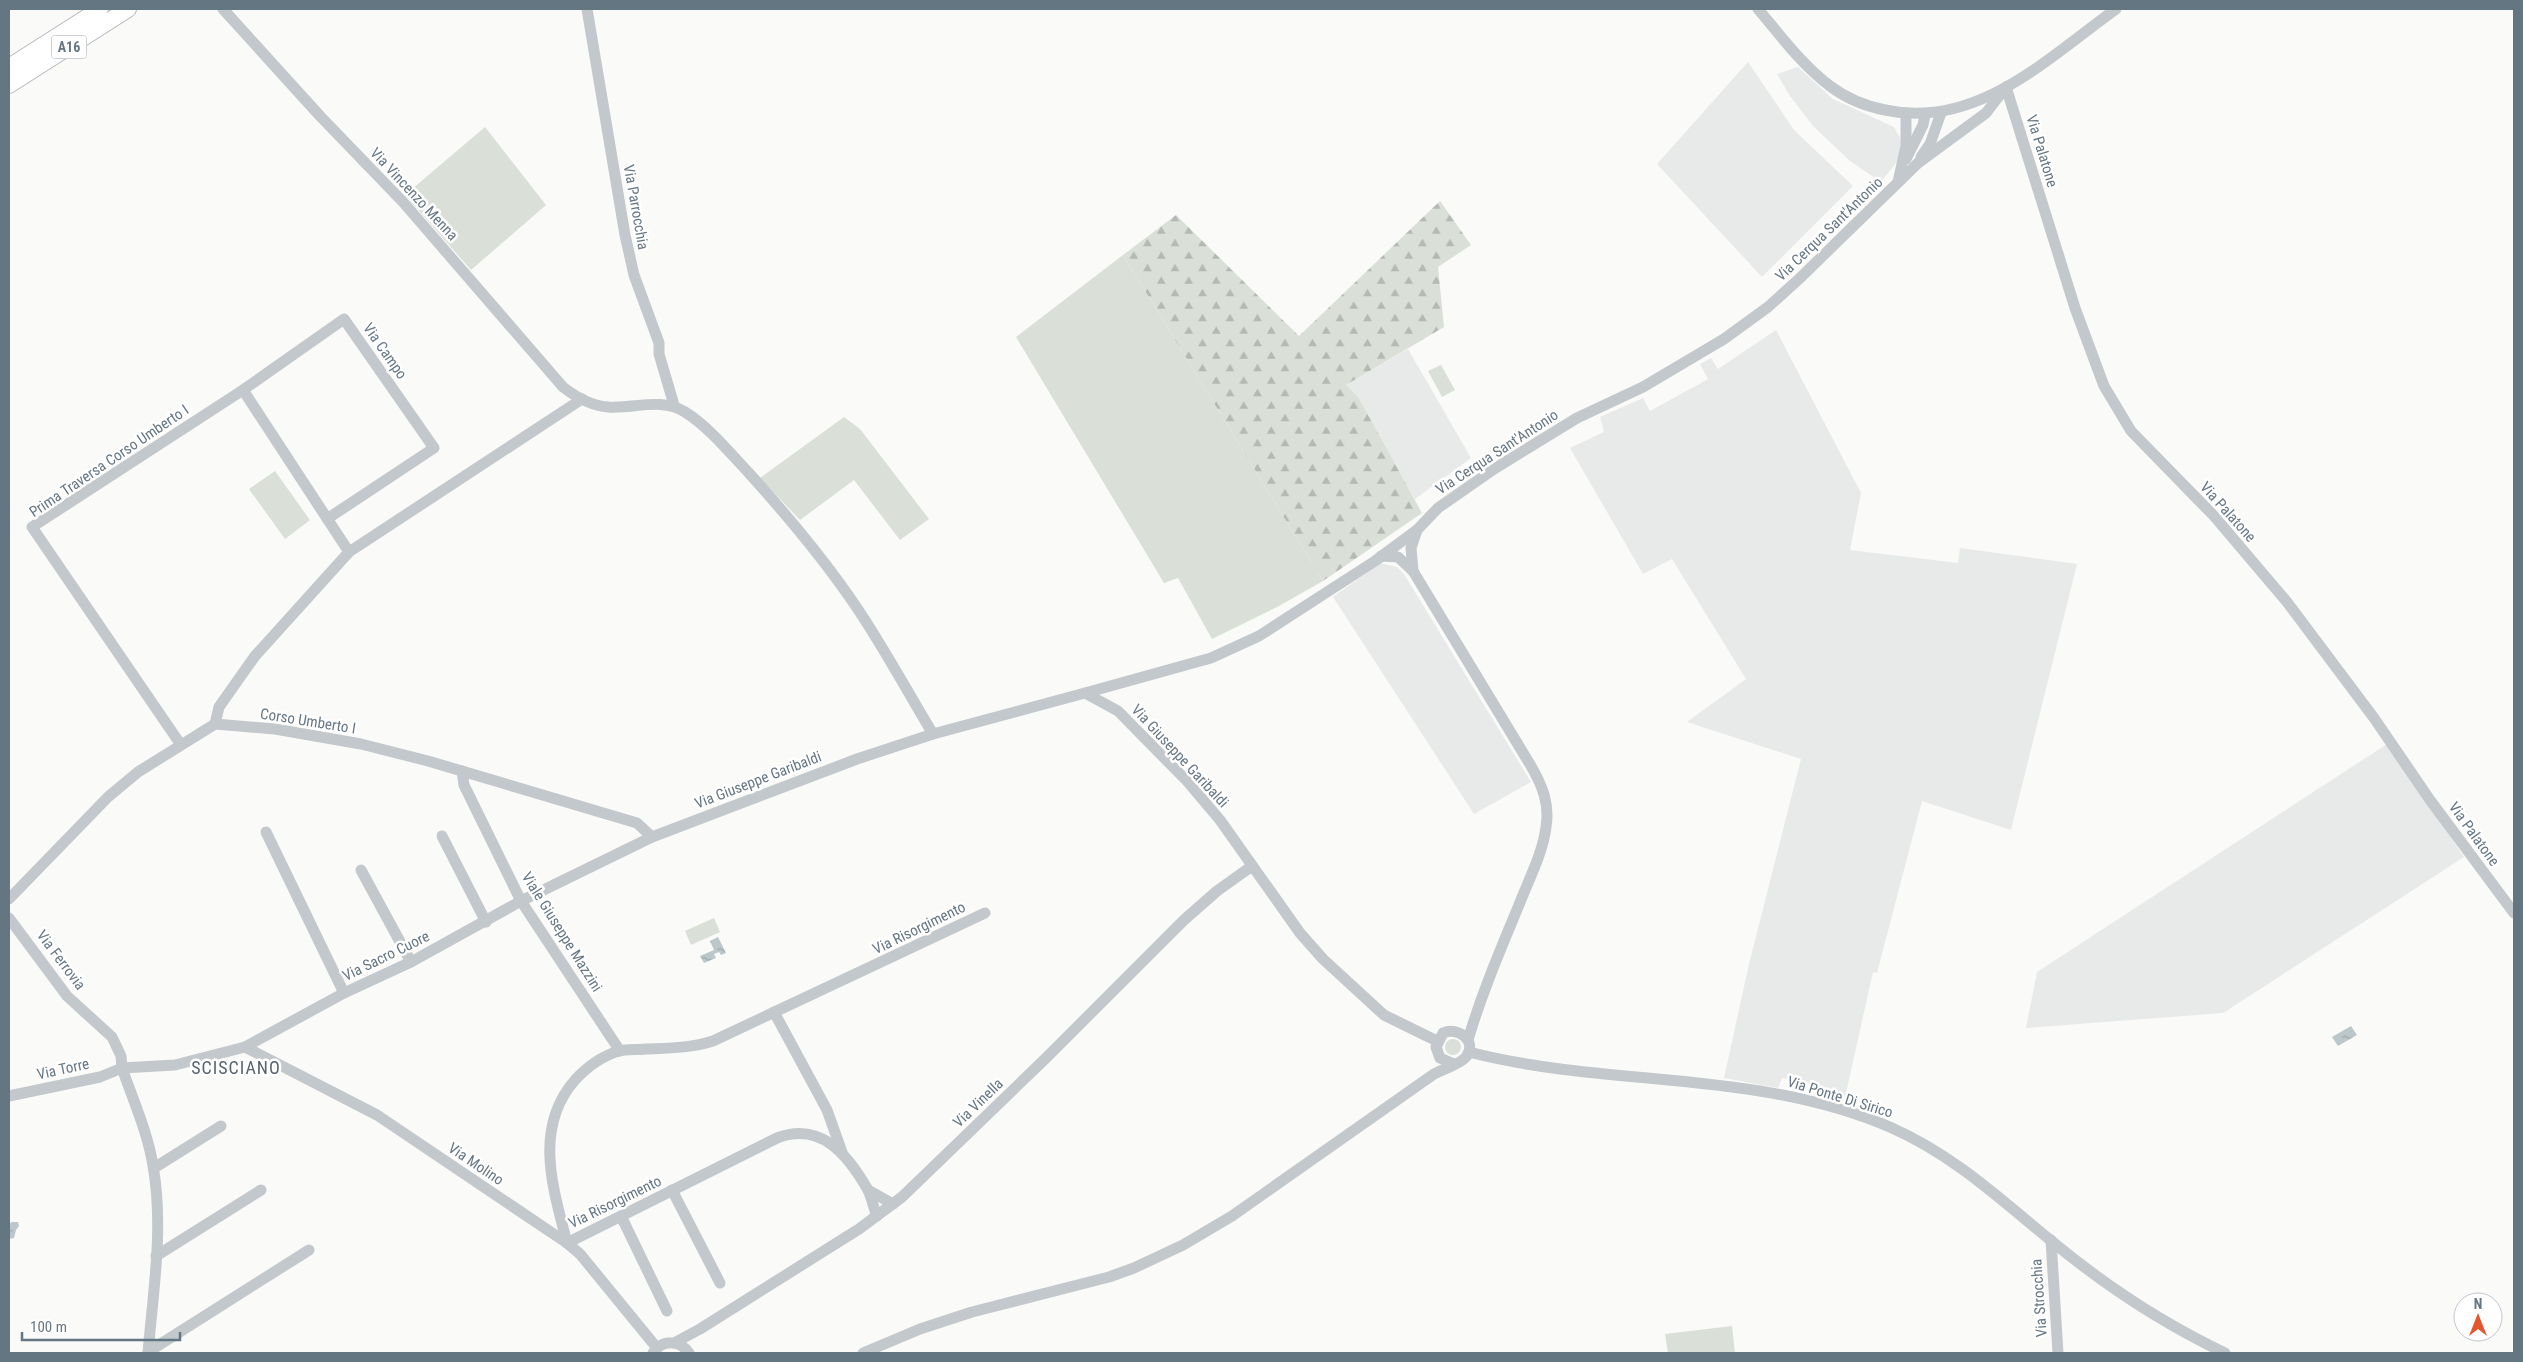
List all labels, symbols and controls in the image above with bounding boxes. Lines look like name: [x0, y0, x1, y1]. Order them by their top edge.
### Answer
road number: A16: [52, 36, 86, 58]
street label: Via Palatone: [2022, 113, 2062, 189]
street label: Via Vincenzo Menna: [366, 144, 462, 244]
street label: Via Parrocchia: [620, 163, 652, 251]
street label: Via Cerqua Sant'Antonio: [1772, 173, 1886, 285]
street label: Via Campo: [359, 319, 411, 383]
street label: Prima Traversa Corso Umberto I: [26, 401, 192, 521]
street label: Via Cerqua Sant'Antonio: [1432, 406, 1562, 498]
street label: Via Palatone: [2196, 478, 2260, 546]
street label: Via Giuseppe Garibaldi: [1128, 701, 1232, 811]
street label: Corso Umberto I: [259, 705, 357, 737]
street label: Via Giuseppe Garibaldi: [692, 748, 824, 812]
street label: Via Palatone: [2445, 799, 2503, 869]
street label: Viale Giuseppe Mazzini: [518, 869, 606, 995]
street label: Via Risorgimento: [870, 898, 968, 958]
street label: Via Ferrovia: [33, 927, 89, 993]
street label: Via Sacro Cuore: [340, 927, 432, 985]
street label: Via Torre: [35, 1055, 91, 1083]
district label: SCISCIANO: [191, 1057, 281, 1078]
street label: Via Ponte Di Sirico: [1785, 1072, 1895, 1122]
street label: Via Vinella: [949, 1075, 1007, 1131]
street label: Via Molino: [445, 1139, 507, 1189]
street label: Via Risorgimento: [566, 1172, 664, 1232]
street label: Via Strocchia: [2027, 1258, 2051, 1338]
north arrow: [2453, 1292, 2503, 1342]
text: N: [2474, 1296, 2482, 1312]
scale bar: [22, 1310, 180, 1342]
text: 100 m: [30, 1318, 67, 1336]

